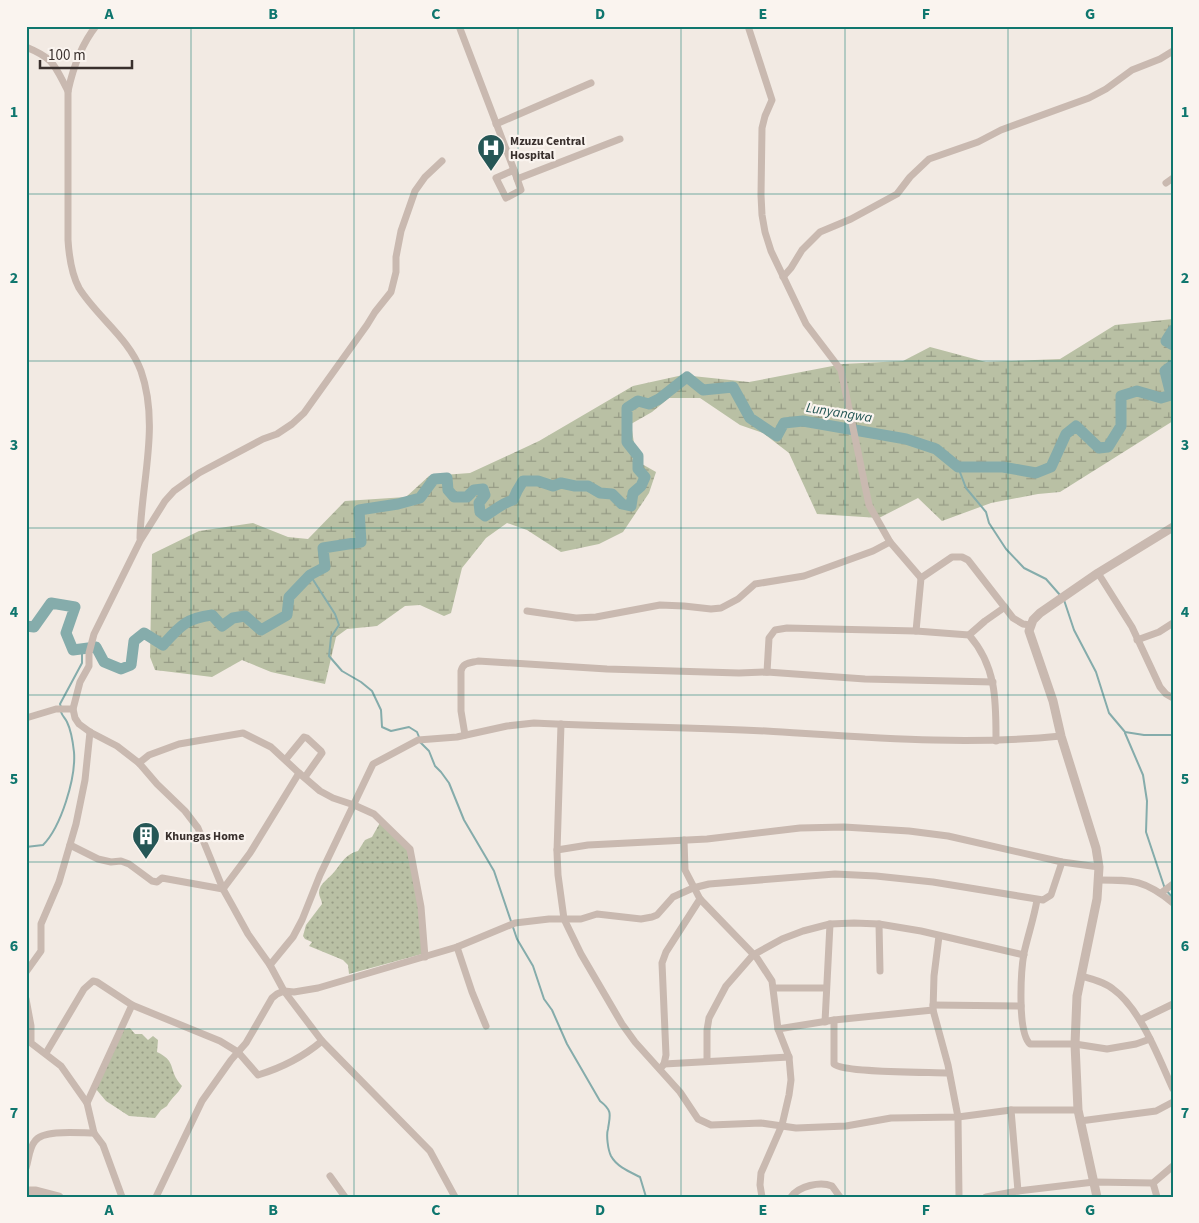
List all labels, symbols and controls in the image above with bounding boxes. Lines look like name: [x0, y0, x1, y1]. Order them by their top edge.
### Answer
text: A: [103, 3, 114, 25]
text: B: [268, 3, 278, 25]
text: C: [431, 3, 441, 25]
text: D: [595, 3, 605, 25]
text: E: [759, 3, 767, 25]
text: F: [922, 3, 930, 25]
text: G: [1085, 3, 1095, 25]
scale bar: [40, 38, 132, 70]
text: 100 m: [48, 45, 86, 66]
text: 1: [10, 101, 18, 123]
text: 1: [1181, 101, 1189, 123]
hospital icon: Mzuzu Central Hospital: [476, 133, 506, 172]
place label: Mzuzu Central Hospital: [510, 133, 585, 164]
text: 2: [10, 267, 18, 289]
text: 2: [1181, 267, 1189, 289]
water label: Lunyangwa: [804, 398, 874, 428]
text: 3: [10, 434, 18, 456]
text: 3: [1181, 434, 1189, 456]
text: 4: [10, 601, 19, 623]
text: 4: [1181, 601, 1190, 623]
text: 5: [10, 768, 18, 790]
text: 5: [1181, 768, 1189, 790]
building icon: Khungas Home: [131, 821, 161, 860]
place label: Khungas Home: [165, 828, 244, 845]
text: 6: [10, 935, 18, 957]
text: 6: [1181, 935, 1189, 957]
text: 7: [10, 1102, 18, 1124]
text: 7: [1181, 1102, 1189, 1124]
text: A: [103, 1199, 114, 1221]
text: B: [268, 1199, 278, 1221]
text: C: [431, 1199, 441, 1221]
text: D: [595, 1199, 605, 1221]
text: E: [759, 1199, 767, 1221]
text: F: [922, 1199, 930, 1221]
text: G: [1085, 1199, 1095, 1221]

